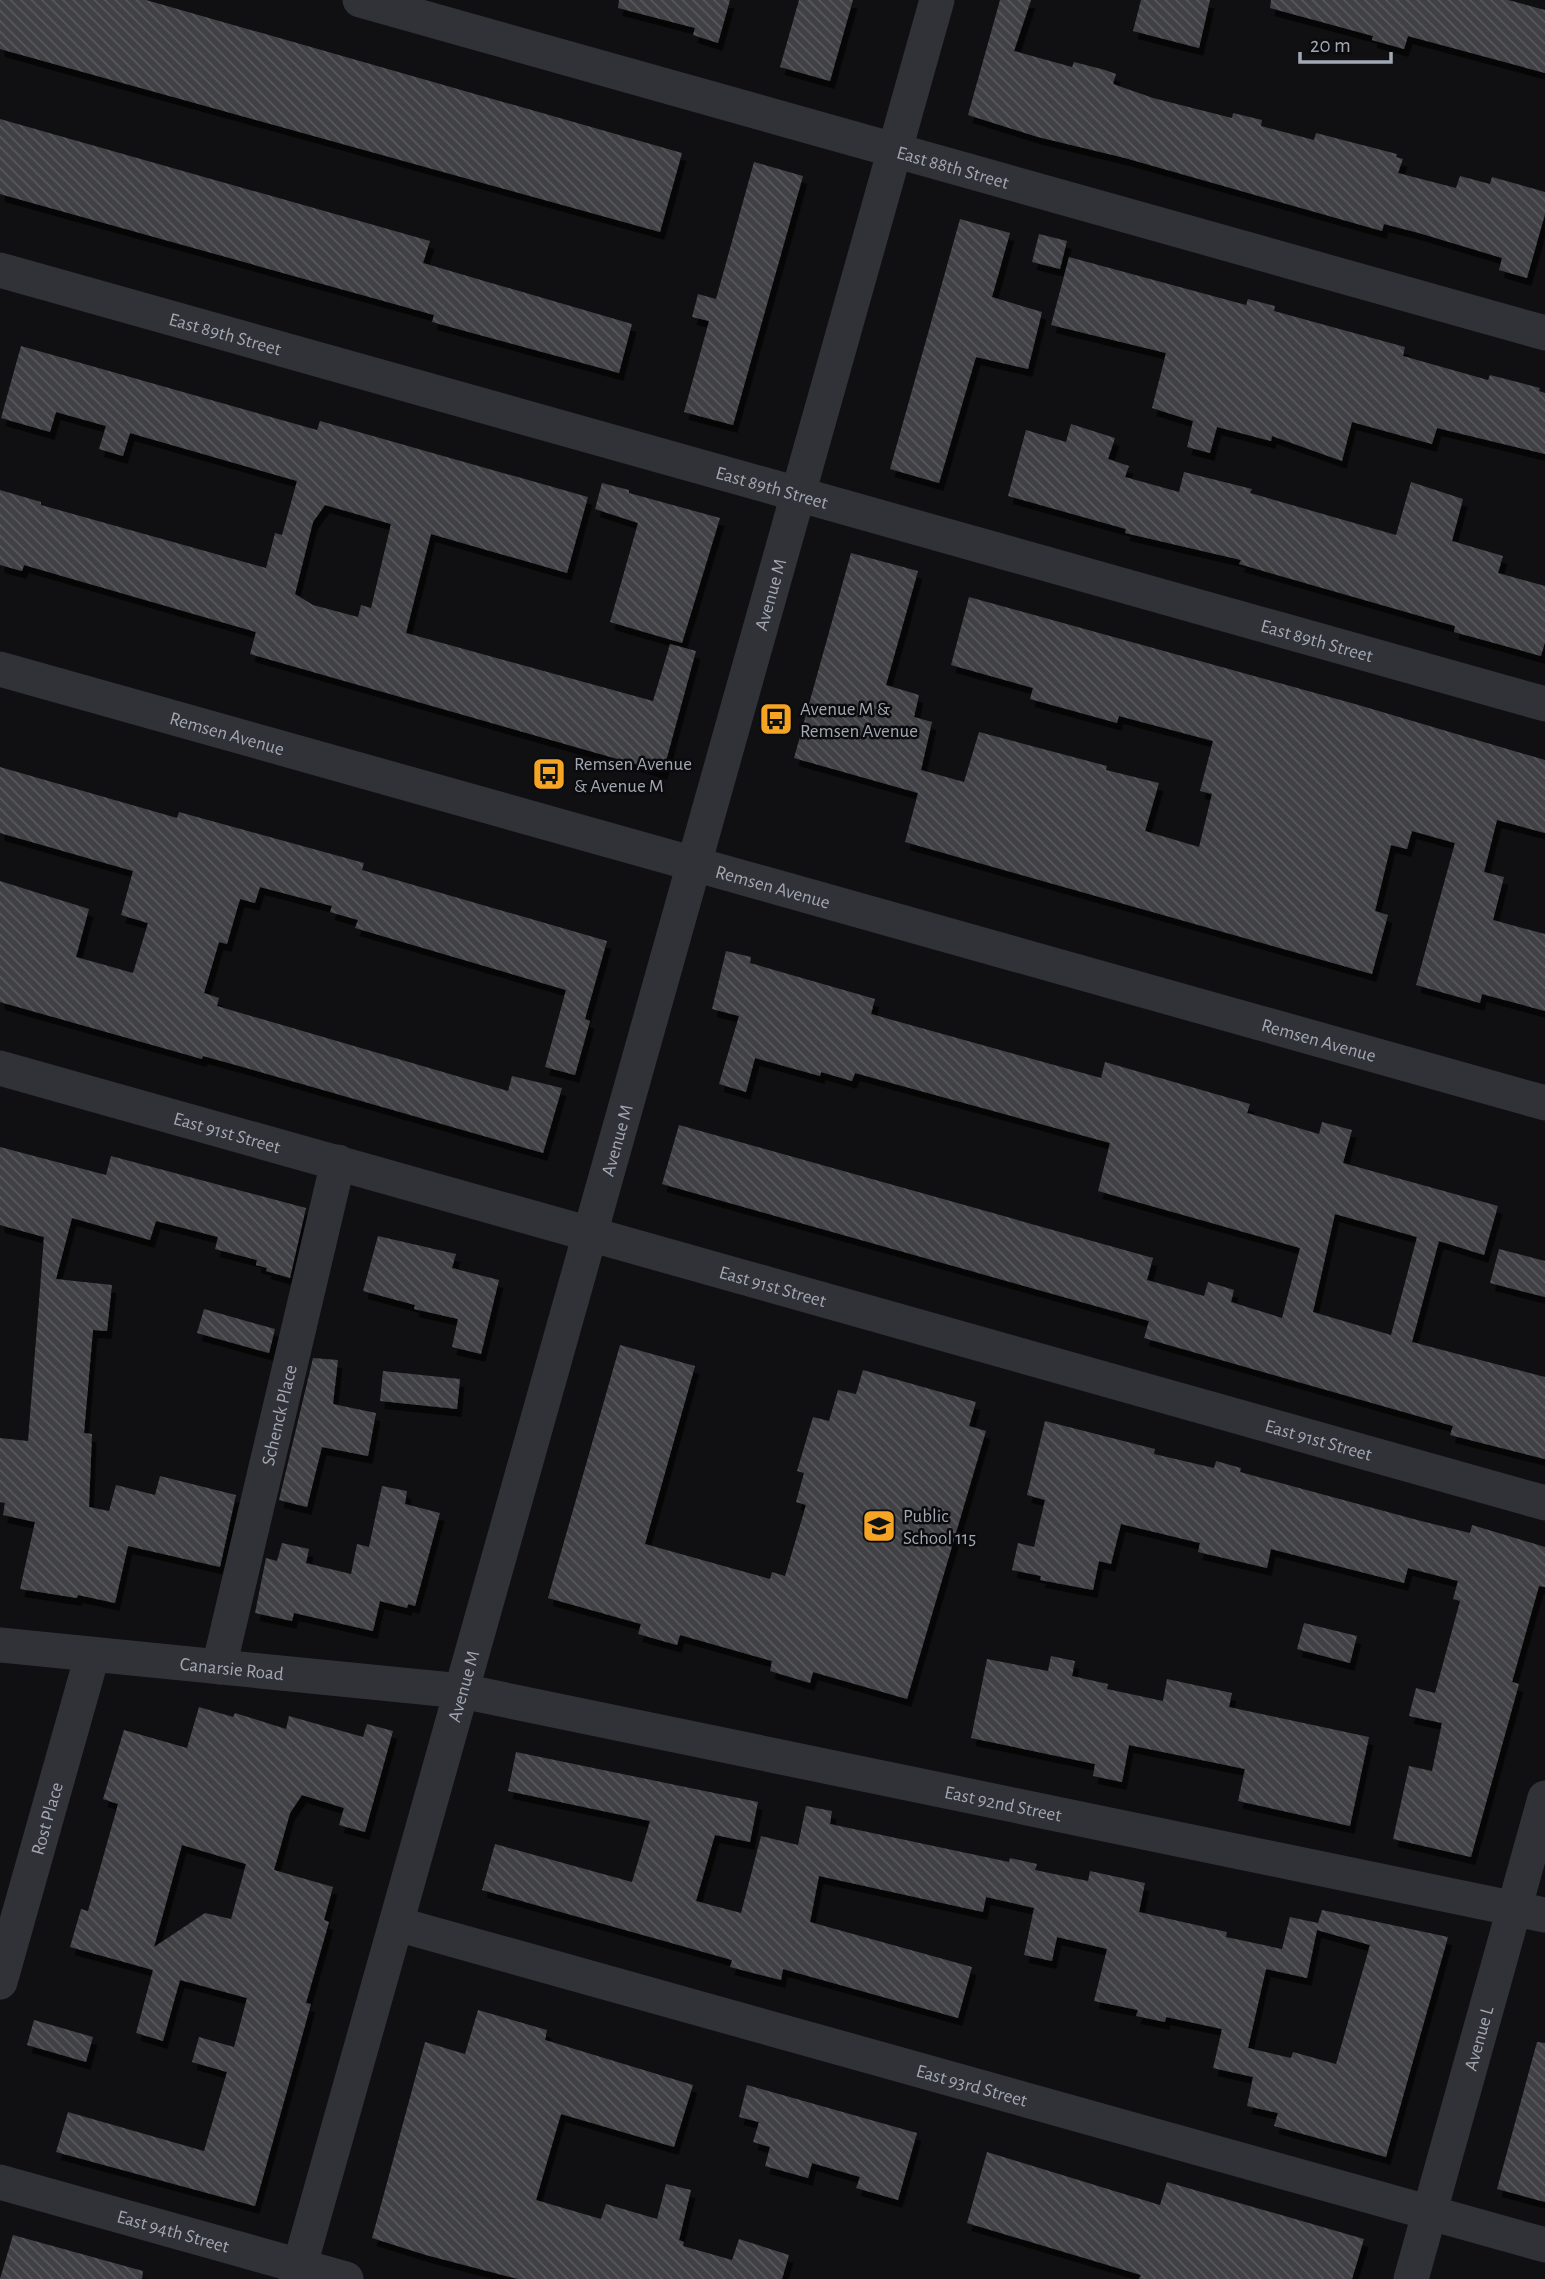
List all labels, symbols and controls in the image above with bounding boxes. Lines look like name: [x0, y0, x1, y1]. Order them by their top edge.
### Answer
scale bar: [1300, 21, 1391, 65]
text: 20 m: [1310, 35, 1351, 56]
street label: East 88th Street: [894, 143, 1011, 193]
street label: East 89th Street: [167, 310, 283, 360]
street label: East 89th Street: [713, 464, 830, 513]
street label: Avenue M: [752, 557, 790, 633]
street label: East 89th Street: [1258, 617, 1375, 666]
bus stop icon: Avenue M & Remsen Avenue: [757, 700, 795, 738]
place label: Avenue M & Remsen Avenue: [800, 700, 918, 741]
street label: Remsen Avenue: [167, 709, 286, 759]
bus stop icon: Remsen Avenue & Avenue M: [530, 755, 568, 793]
place label: Remsen Avenue & Avenue M: [574, 755, 692, 796]
street label: Remsen Avenue: [713, 863, 832, 913]
street label: Remsen Avenue: [1259, 1016, 1378, 1066]
street label: Avenue M: [599, 1103, 637, 1179]
street label: East 91st Street: [171, 1109, 282, 1157]
street label: East 91st Street: [717, 1263, 828, 1311]
street label: Schenck Place: [259, 1363, 301, 1468]
street label: East 91st Street: [1263, 1417, 1374, 1465]
school or university icon: Public School 115: [860, 1507, 898, 1545]
place label: Public School 115: [903, 1507, 976, 1548]
street label: Avenue M: [445, 1648, 483, 1724]
street label: Canarsie Road: [179, 1655, 285, 1684]
street label: Rost Place: [28, 1780, 67, 1857]
street label: East 92nd Street: [943, 1783, 1063, 1826]
street label: Avenue L: [1461, 2004, 1498, 2073]
street label: East 93rd Street: [914, 2062, 1029, 2111]
street label: East 94th Street: [115, 2207, 231, 2257]

